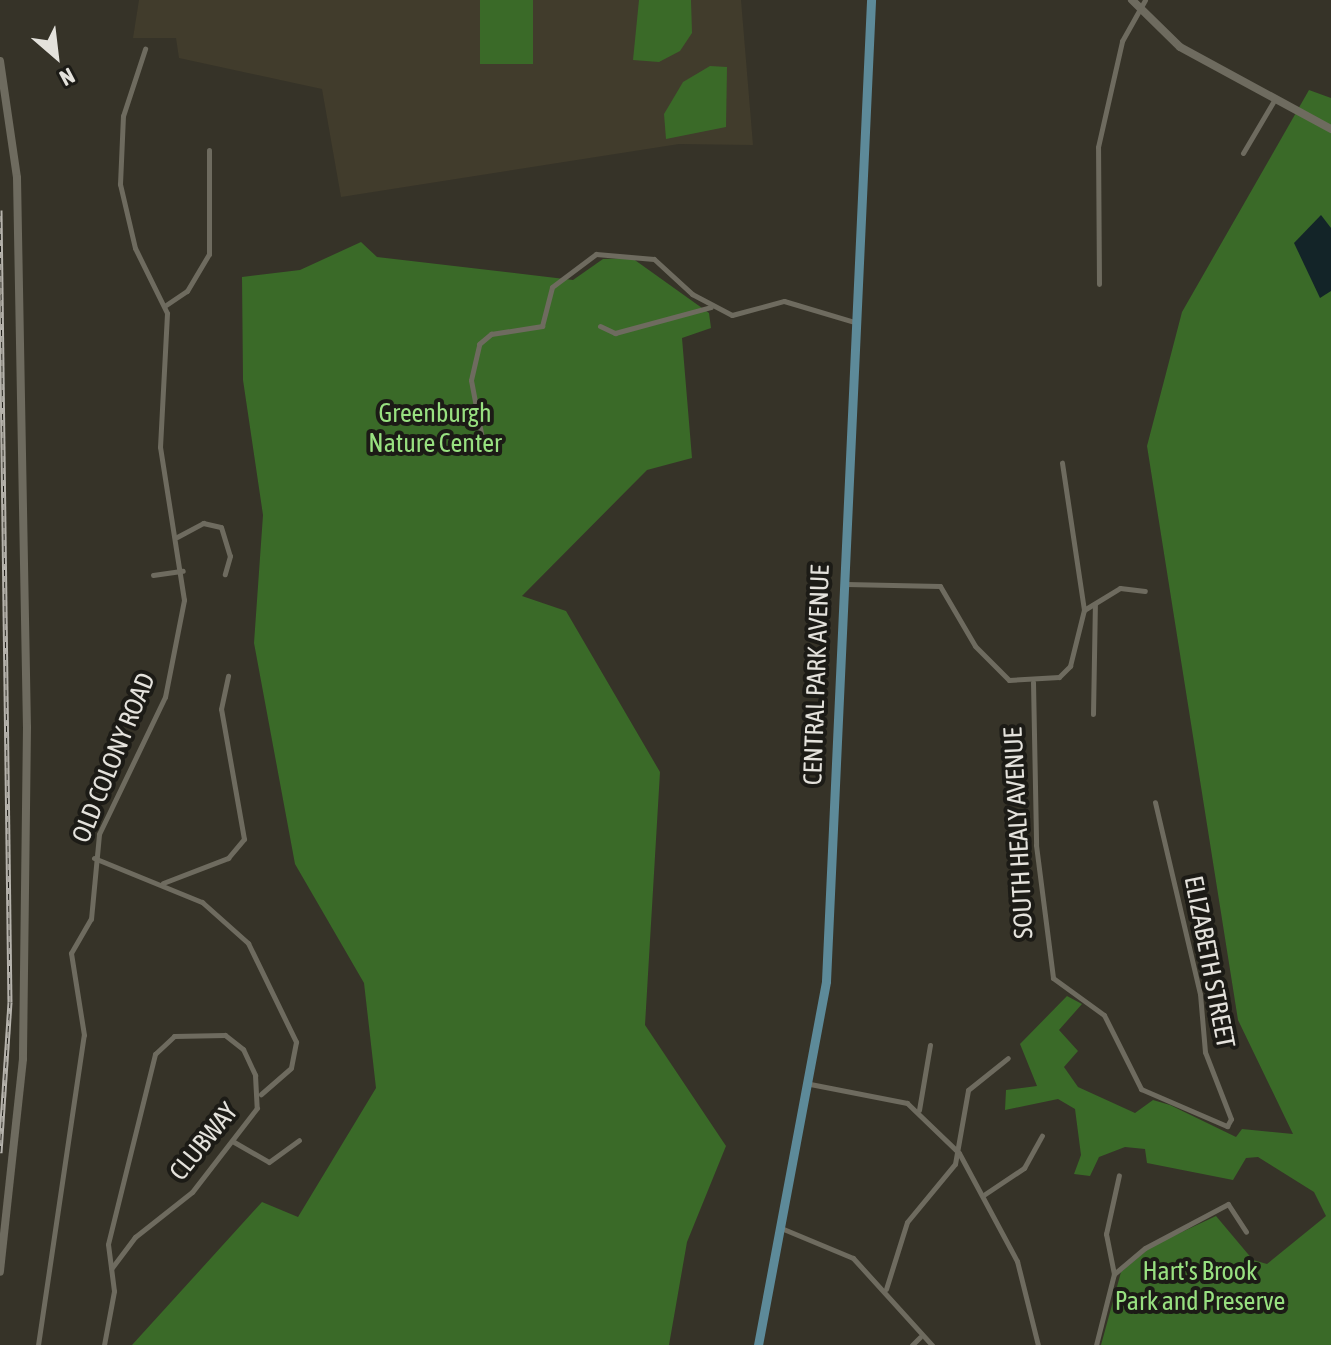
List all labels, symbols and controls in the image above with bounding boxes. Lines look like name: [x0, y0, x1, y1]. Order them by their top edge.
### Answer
north arrow: [16, 16, 96, 96]
text: N: [55, 63, 79, 92]
park label: Greenburgh Nature Center: [368, 398, 502, 460]
street label: CENTRAL PARK AVENUE: [798, 564, 836, 786]
street label: OLD COLONY ROAD: [66, 669, 162, 847]
street label: SOUTH HEALY AVENUE: [998, 727, 1040, 939]
street label: ELIZABETH STREET: [1177, 873, 1241, 1051]
street label: CLUBWAY: [163, 1097, 245, 1187]
park label: Hart's Brook Park and Preserve: [1115, 1256, 1285, 1318]

